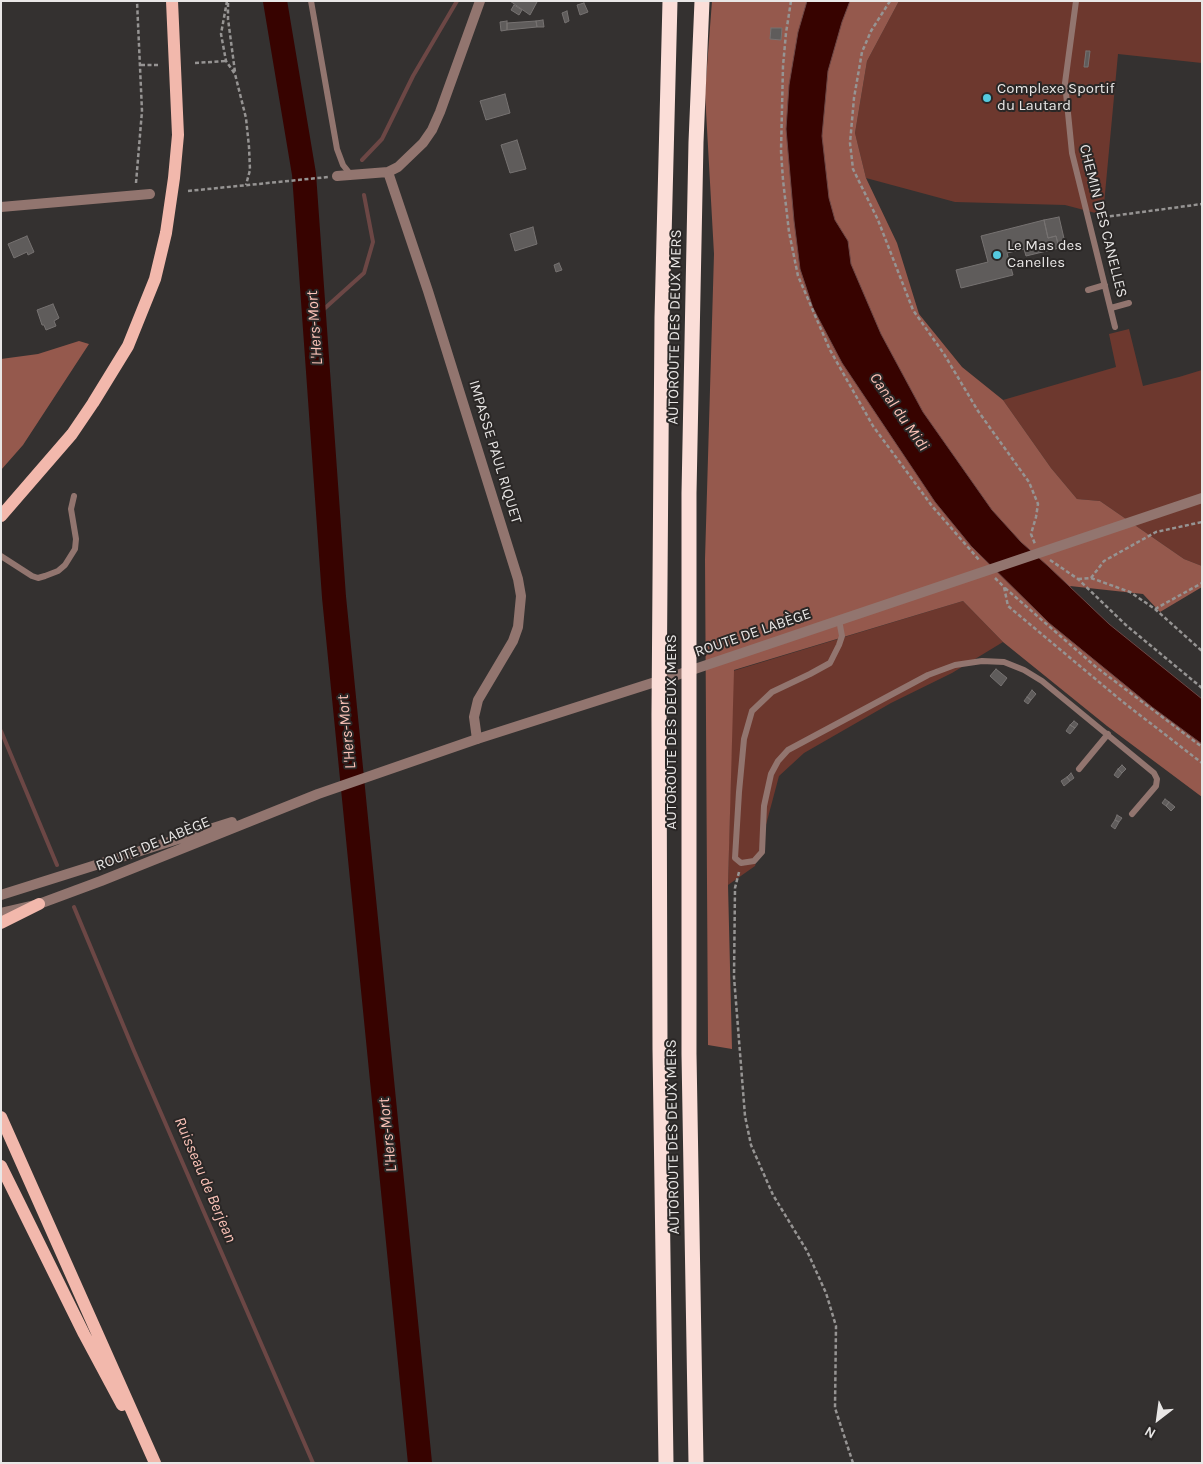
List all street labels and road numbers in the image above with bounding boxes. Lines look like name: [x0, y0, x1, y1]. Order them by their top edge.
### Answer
street label: CHEMIN DES CANELLES: [1075, 142, 1131, 300]
street label: AUTOROUTE DES DEUX MERS: [664, 229, 686, 425]
street label: IMPASSE PAUL RIQUET: [465, 378, 525, 526]
street label: ROUTE DE LABÈGE: [693, 605, 813, 661]
street label: AUTOROUTE DES DEUX MERS: [663, 634, 681, 830]
street label: ROUTE DE LABÈGE: [93, 813, 213, 875]
street label: AUTOROUTE DES DEUX MERS: [662, 1039, 684, 1235]

